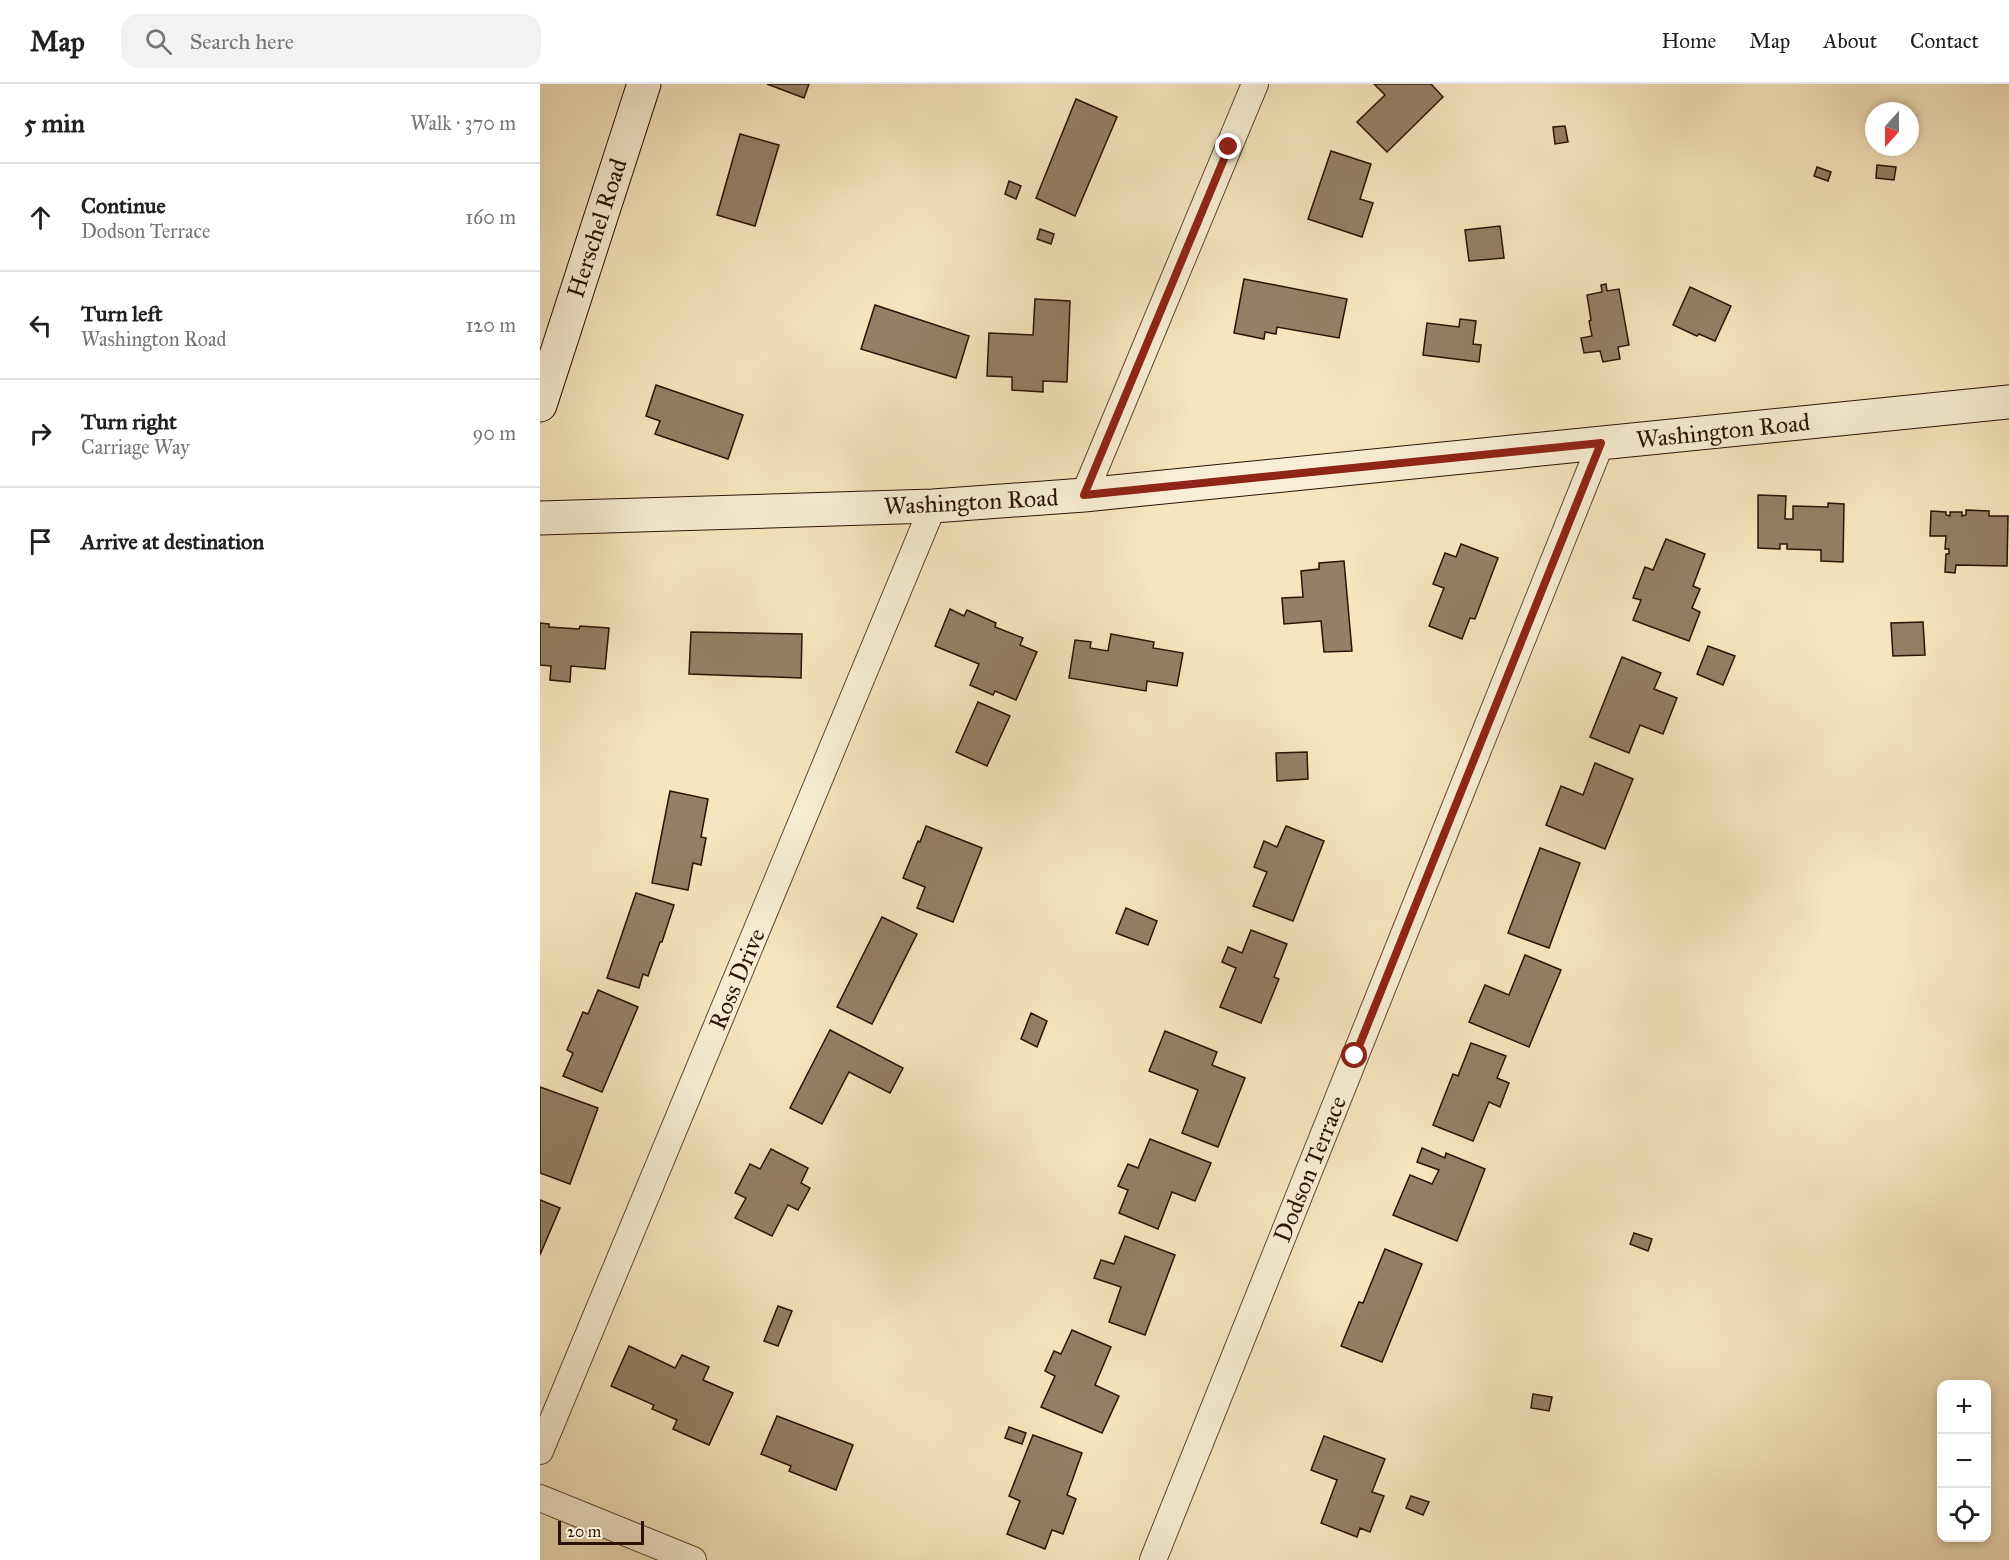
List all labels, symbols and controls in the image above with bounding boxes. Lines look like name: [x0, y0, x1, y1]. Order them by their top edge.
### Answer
search box: [121, 14, 541, 68]
text: Map: [30, 24, 85, 59]
icon: search: [142, 25, 175, 58]
text: Search here: [190, 28, 294, 55]
text: Home: [1661, 28, 1716, 54]
text: Map: [1749, 28, 1790, 54]
text: About: [1823, 28, 1877, 54]
text: Contact: [1910, 28, 1979, 54]
north arrow: [1865, 102, 1919, 156]
text: 5 min: [24, 107, 85, 139]
text: Walk · 370 m: [410, 111, 516, 135]
route end: [1215, 133, 1241, 159]
street label: Herschel Road: [560, 155, 634, 301]
text: Continue: [81, 192, 166, 219]
icon: ahead: [24, 201, 57, 234]
text: 160 m: [465, 205, 516, 229]
text: Dodson Terrace: [81, 219, 210, 243]
text: Turn left: [81, 300, 163, 327]
icon: left: [24, 309, 57, 342]
text: 120 m: [465, 313, 516, 337]
text: Washington Road: [81, 327, 227, 351]
street label: Washington Road: [1635, 407, 1811, 455]
text: Turn right: [81, 408, 177, 435]
icon: right: [24, 417, 57, 450]
text: 90 m: [473, 421, 516, 445]
text: Carriage Way: [81, 435, 190, 459]
street label: Washington Road: [883, 482, 1059, 522]
icon: arrive: [24, 525, 57, 558]
text: Arrive at destination: [81, 528, 264, 555]
street label: Ross Drive: [702, 924, 772, 1034]
route start: [1341, 1042, 1367, 1068]
street label: Dodson Terrace: [1267, 1091, 1353, 1247]
map controls: [1937, 1380, 1991, 1542]
button: +: [1937, 1380, 1991, 1434]
button: −: [1937, 1434, 1991, 1488]
button: locate: [1937, 1488, 1991, 1542]
scale bar: [558, 1518, 644, 1546]
text: 20 m: [567, 1522, 601, 1541]

